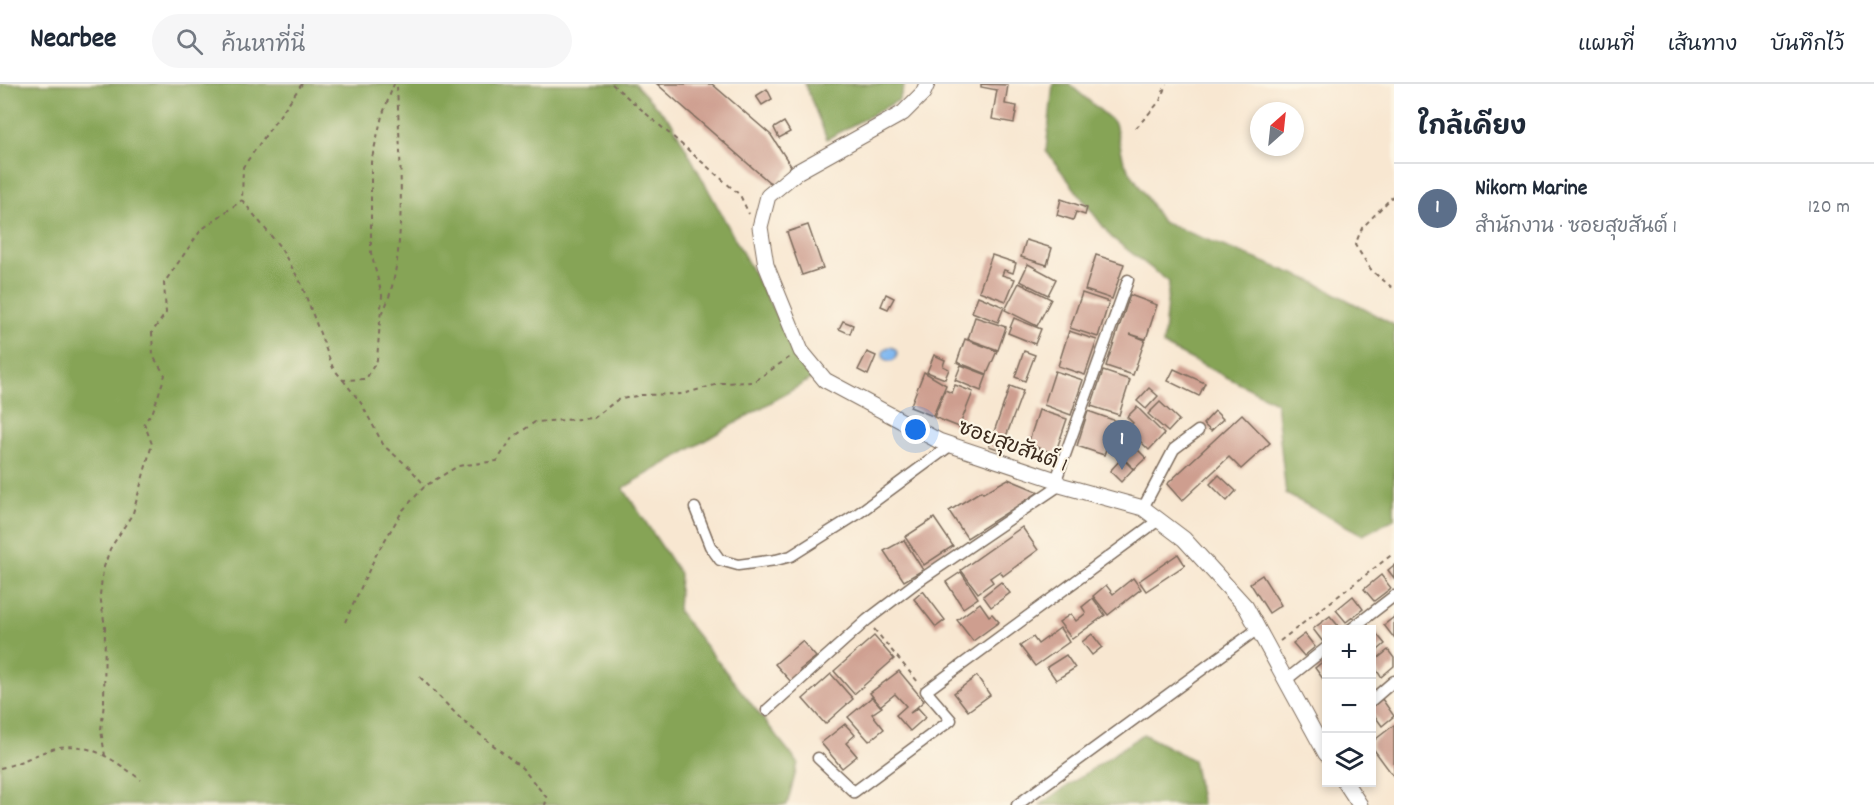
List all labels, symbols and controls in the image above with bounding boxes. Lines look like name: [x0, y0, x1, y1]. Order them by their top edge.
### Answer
search box: [152, 14, 572, 68]
text: Nearbee: [30, 21, 116, 61]
icon: search: [173, 25, 206, 58]
text: ค้นหาที่นี่: [221, 31, 305, 62]
text: แผนที่: [1578, 31, 1635, 61]
text: เส้นทาง: [1668, 31, 1737, 61]
text: บันทึกไว้: [1770, 31, 1844, 61]
north arrow: [1250, 102, 1304, 156]
text: ใกล้เคียง: [1418, 110, 1526, 147]
text: Nikorn Marine: [1475, 174, 1587, 205]
text: 1: [1435, 194, 1440, 222]
text: 120 m: [1808, 194, 1850, 222]
text: สำนักงาน · ซอยสุขสันต์ 1: [1475, 214, 1677, 242]
street label: ซอยสุขสันต์ 1: [953, 413, 1071, 482]
your location: [901, 415, 930, 444]
pin: 1: [1102, 420, 1142, 470]
map controls: [1322, 625, 1376, 787]
button: +: [1322, 625, 1376, 679]
button: −: [1322, 679, 1376, 733]
button: layers: [1322, 733, 1376, 787]

